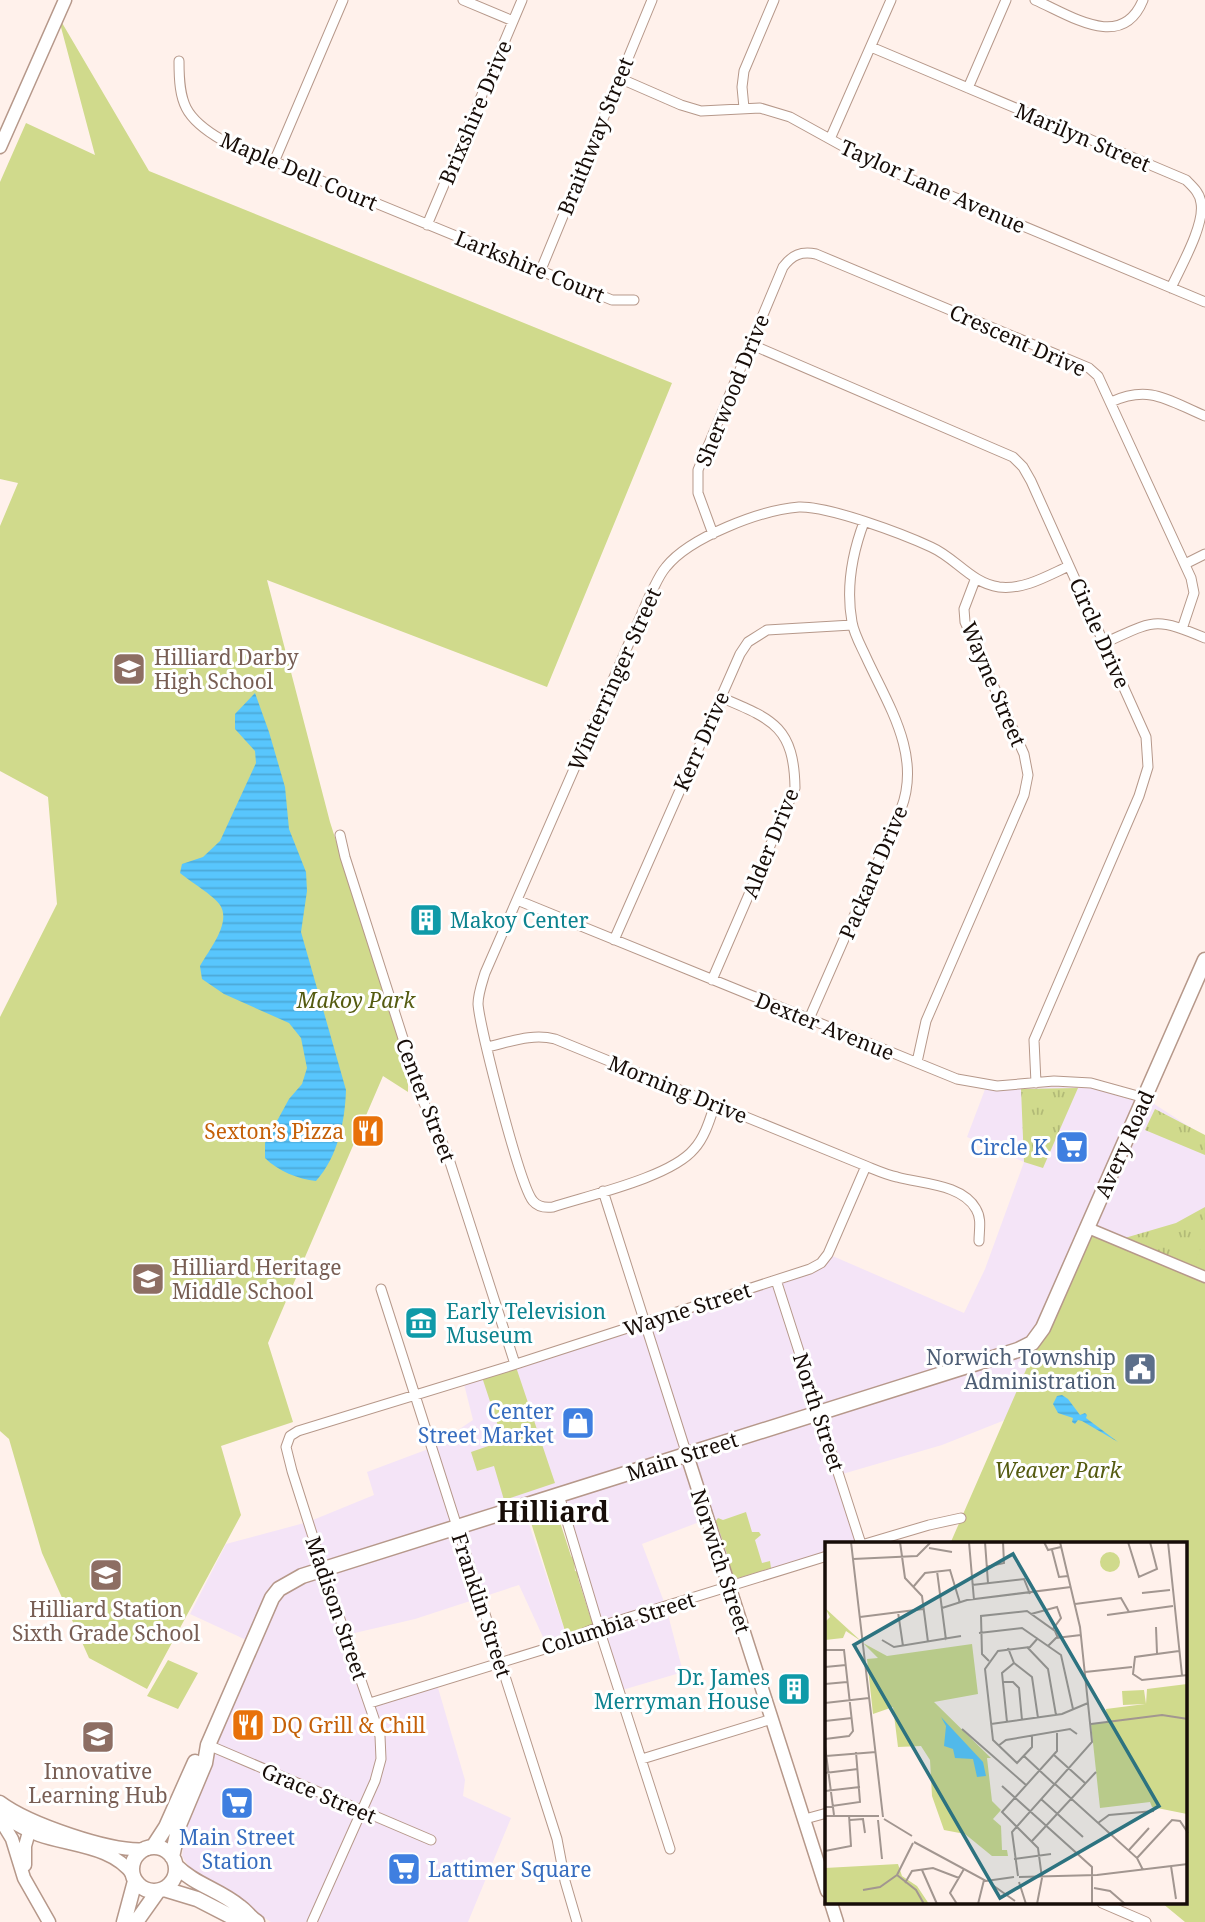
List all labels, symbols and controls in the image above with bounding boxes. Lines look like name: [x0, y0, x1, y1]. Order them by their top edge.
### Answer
street label: Brixshire Drive: [432, 36, 518, 188]
street label: Braithway Street: [551, 53, 639, 219]
street label: Marilyn Street: [1011, 96, 1155, 178]
street label: Maple Dell Court: [216, 125, 382, 217]
street label: Taylor Lane Avenue: [836, 133, 1030, 239]
street label: Larkshire Court: [451, 223, 609, 309]
street label: Crescent Drive: [945, 297, 1091, 383]
street label: Sherwood Drive: [689, 310, 775, 470]
street label: Circle Drive: [1063, 573, 1137, 693]
street label: Winterringer Street: [561, 583, 667, 775]
street label: Wayne Street: [955, 618, 1033, 750]
place label: Hilliard Darby High School: [154, 643, 299, 695]
school or university icon: Hilliard Darby High School: [110, 650, 148, 688]
street label: Kerr Drive: [667, 687, 735, 795]
street label: Alder Drive: [735, 784, 805, 902]
street label: Packard Drive: [832, 801, 914, 943]
building icon: Makoy Center: [407, 901, 445, 939]
place label: Makoy Center: [450, 906, 589, 934]
street label: Dexter Avenue: [751, 985, 899, 1067]
park label: Makoy Park: [296, 986, 416, 1014]
street label: Center Street: [390, 1034, 462, 1166]
street label: Morning Drive: [604, 1048, 752, 1130]
street label: Avery Road: [1088, 1086, 1160, 1202]
restaurant icon: Sexton’s Pizza: [349, 1112, 387, 1150]
place label: Sexton’s Pizza: [204, 1117, 344, 1145]
supermarket icon: Circle K: [1053, 1128, 1091, 1166]
place label: Circle K: [970, 1133, 1048, 1161]
place label: Hilliard Heritage Middle School: [172, 1253, 341, 1305]
school or university icon: Hilliard Heritage Middle School: [129, 1260, 167, 1298]
street label: Wayne Street: [620, 1275, 754, 1343]
place label: Early Television Museum: [446, 1297, 606, 1349]
museum icon: Early Television Museum: [402, 1304, 440, 1342]
place label: Norwich Township Administration: [926, 1343, 1116, 1395]
street label: North Street: [787, 1349, 851, 1475]
public building icon: Norwich Township Administration: [1121, 1350, 1159, 1388]
place label: Center Street Market: [418, 1397, 554, 1449]
shop icon: Center Street Market: [559, 1404, 597, 1442]
street label: Main Street: [623, 1425, 741, 1487]
park label: Weaver Park: [994, 1456, 1123, 1484]
street label: Norwich Street: [684, 1485, 758, 1637]
district label: Hilliard: [497, 1492, 609, 1530]
street label: Franklin Street: [445, 1529, 519, 1681]
street label: Madison Street: [299, 1532, 375, 1684]
inset map: [825, 1542, 1188, 1904]
school or university icon: Hilliard Station Sixth Grade School: [87, 1556, 125, 1594]
street label: Columbia Street: [538, 1585, 698, 1661]
place label: Hilliard Station Sixth Grade School: [12, 1595, 201, 1647]
place label: Dr. James Merryman House: [594, 1663, 770, 1715]
building icon: Dr. James Merryman House: [775, 1670, 813, 1708]
restaurant icon: DQ Grill & Chill: [229, 1706, 267, 1744]
place label: DQ Grill & Chill: [272, 1711, 426, 1739]
school or university icon: Innovative Learning Hub: [79, 1718, 117, 1756]
street label: Grace Street: [257, 1756, 381, 1830]
place label: Innovative Learning Hub: [28, 1757, 168, 1809]
supermarket icon: Main Street Station: [218, 1784, 256, 1822]
place label: Main Street Station: [179, 1823, 295, 1875]
supermarket icon: Lattimer Square: [385, 1850, 423, 1888]
place label: Lattimer Square: [428, 1855, 591, 1883]

